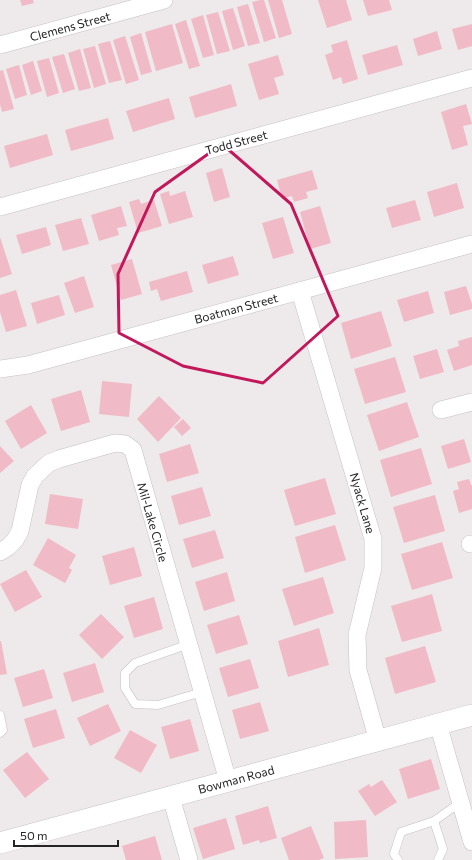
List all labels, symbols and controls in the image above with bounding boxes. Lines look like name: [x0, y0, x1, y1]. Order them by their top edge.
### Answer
street label: Clemens Street: [28, 8, 112, 43]
street label: Todd Street: [203, 127, 269, 157]
street label: Boatman Street: [193, 290, 279, 326]
street label: Nyack Lane: [348, 471, 378, 535]
street label: Mil-Lake Circle: [135, 481, 171, 563]
street label: Bowman Road: [196, 762, 276, 796]
scale bar: [14, 822, 118, 848]
text: 50 m: [20, 828, 48, 842]

